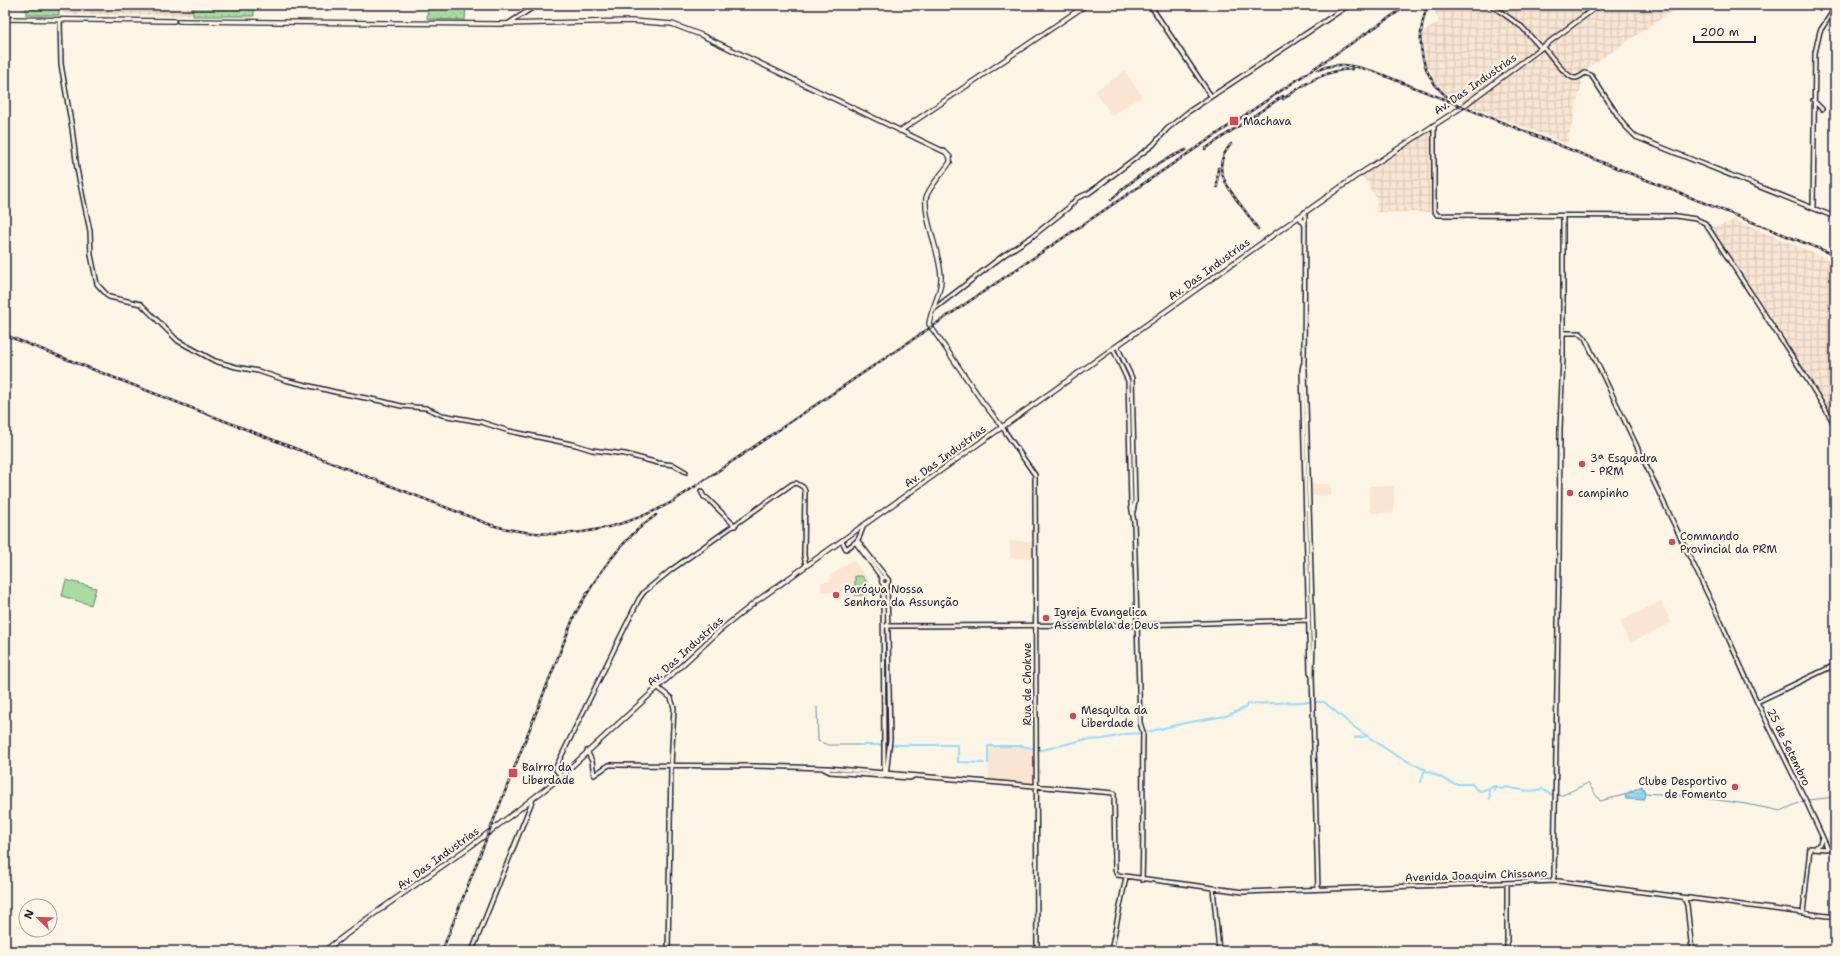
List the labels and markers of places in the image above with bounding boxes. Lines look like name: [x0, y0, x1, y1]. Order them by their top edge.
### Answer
place label: Machava: [1243, 114, 1292, 129]
marker: Machava: [1228, 115, 1240, 127]
place label: 3ª Esquadra - PRM: [1590, 451, 1657, 479]
marker: 3ª Esquadra - PRM: [1577, 459, 1587, 469]
place label: campinho: [1578, 486, 1629, 501]
marker: campinho: [1565, 488, 1575, 498]
place label: Commando Provincial da PRM: [1680, 529, 1778, 557]
marker: Commando Provincial da PRM: [1667, 537, 1677, 547]
place label: Paróqua Nossa Senhora da Assunção: [844, 582, 959, 610]
marker: Paróqua Nossa Senhora da Assunção: [831, 590, 841, 600]
place label: Igreja Evangelica Assembleia de Deus: [1054, 605, 1159, 633]
marker: Igreja Evangelica Assembleia de Deus: [1041, 613, 1051, 623]
place label: Mesquita da Liberdade: [1081, 703, 1148, 731]
marker: Mesquita da Liberdade: [1068, 711, 1078, 721]
place label: Bairro da Liberdade: [522, 760, 575, 788]
marker: Bairro da Liberdade: [507, 767, 519, 779]
place label: Clube Desportivo de Fomento: [1638, 774, 1727, 802]
marker: Clube Desportivo de Fomento: [1730, 782, 1740, 792]

